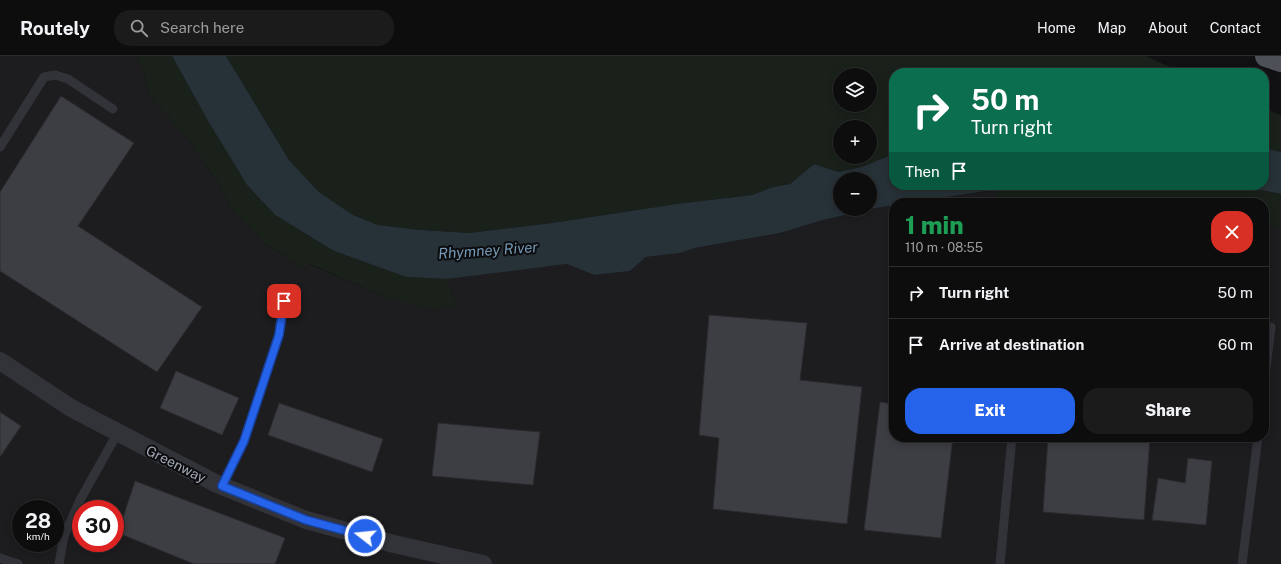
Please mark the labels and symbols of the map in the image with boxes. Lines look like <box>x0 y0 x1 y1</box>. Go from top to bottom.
water label: Rhymney River <box>438 238 539 262</box>
pin <box>267 284 301 318</box>
street label: Greenway <box>143 442 209 486</box>
speed limit sign: 30 <box>72 500 124 552</box>
position arrow <box>344 515 386 557</box>

